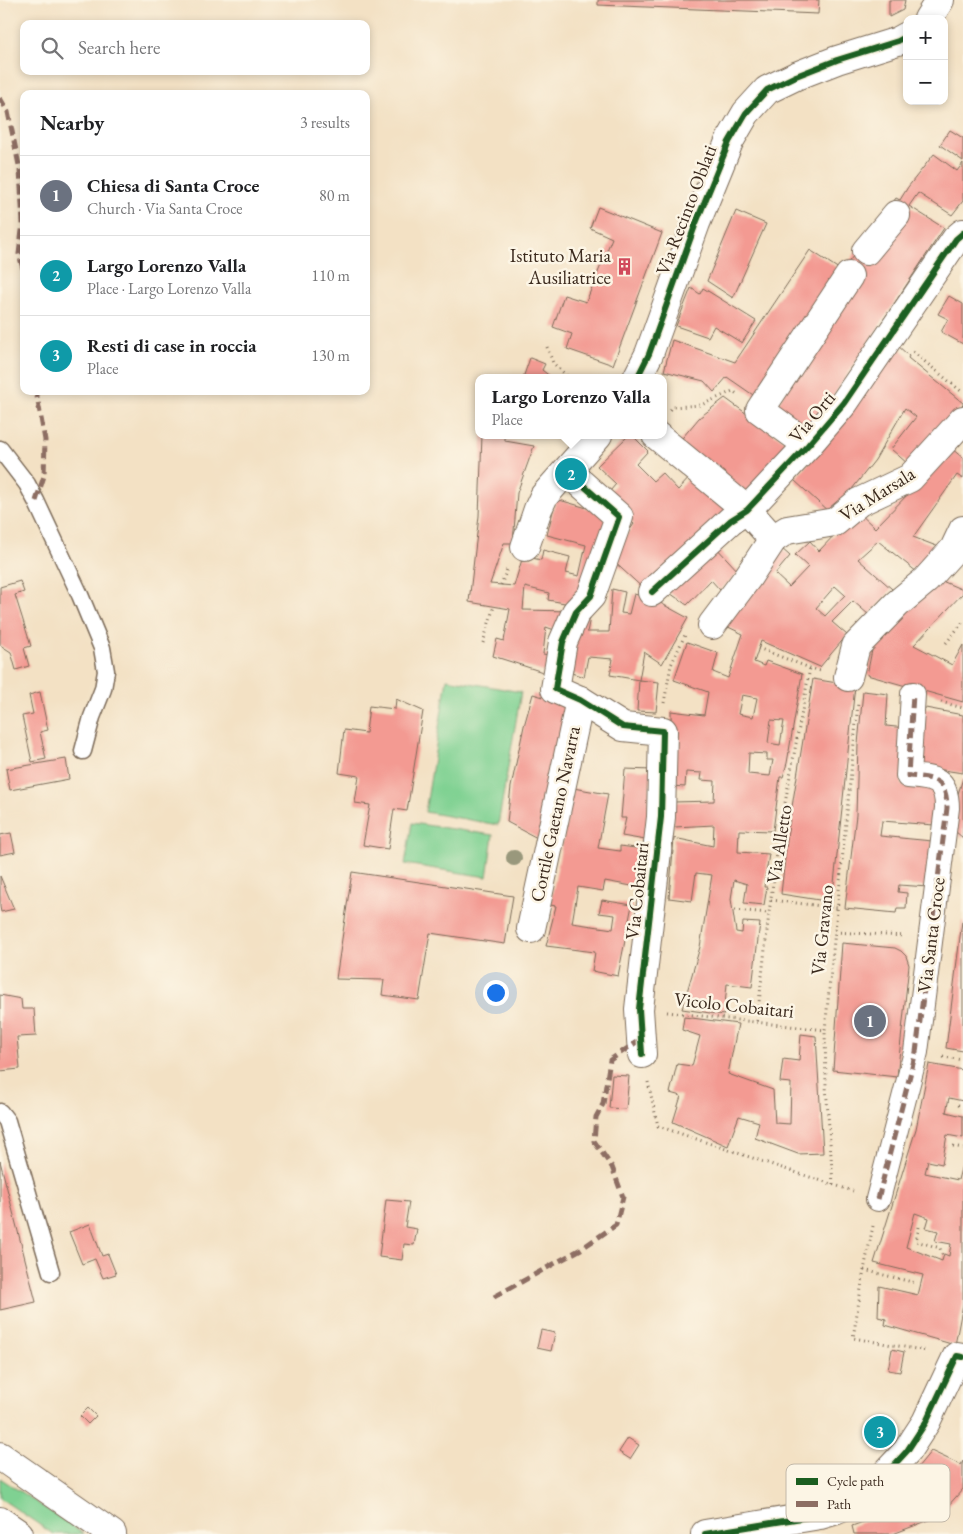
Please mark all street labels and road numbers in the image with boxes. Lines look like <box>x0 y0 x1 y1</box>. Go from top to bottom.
street label: Via Recinto Oblati <box>650 141 722 279</box>
street label: Via Orti <box>783 386 841 448</box>
street label: Via Marsala <box>834 461 920 527</box>
street label: Cortile Gaetano Navarra <box>524 723 586 904</box>
street label: Via Alletto <box>760 803 798 885</box>
street label: Via Cobaitari <box>619 841 655 941</box>
street label: Via Santa Croce <box>912 876 950 994</box>
street label: Via Gravano <box>805 883 839 977</box>
street label: Vicolo Cobaitari <box>673 986 795 1024</box>

